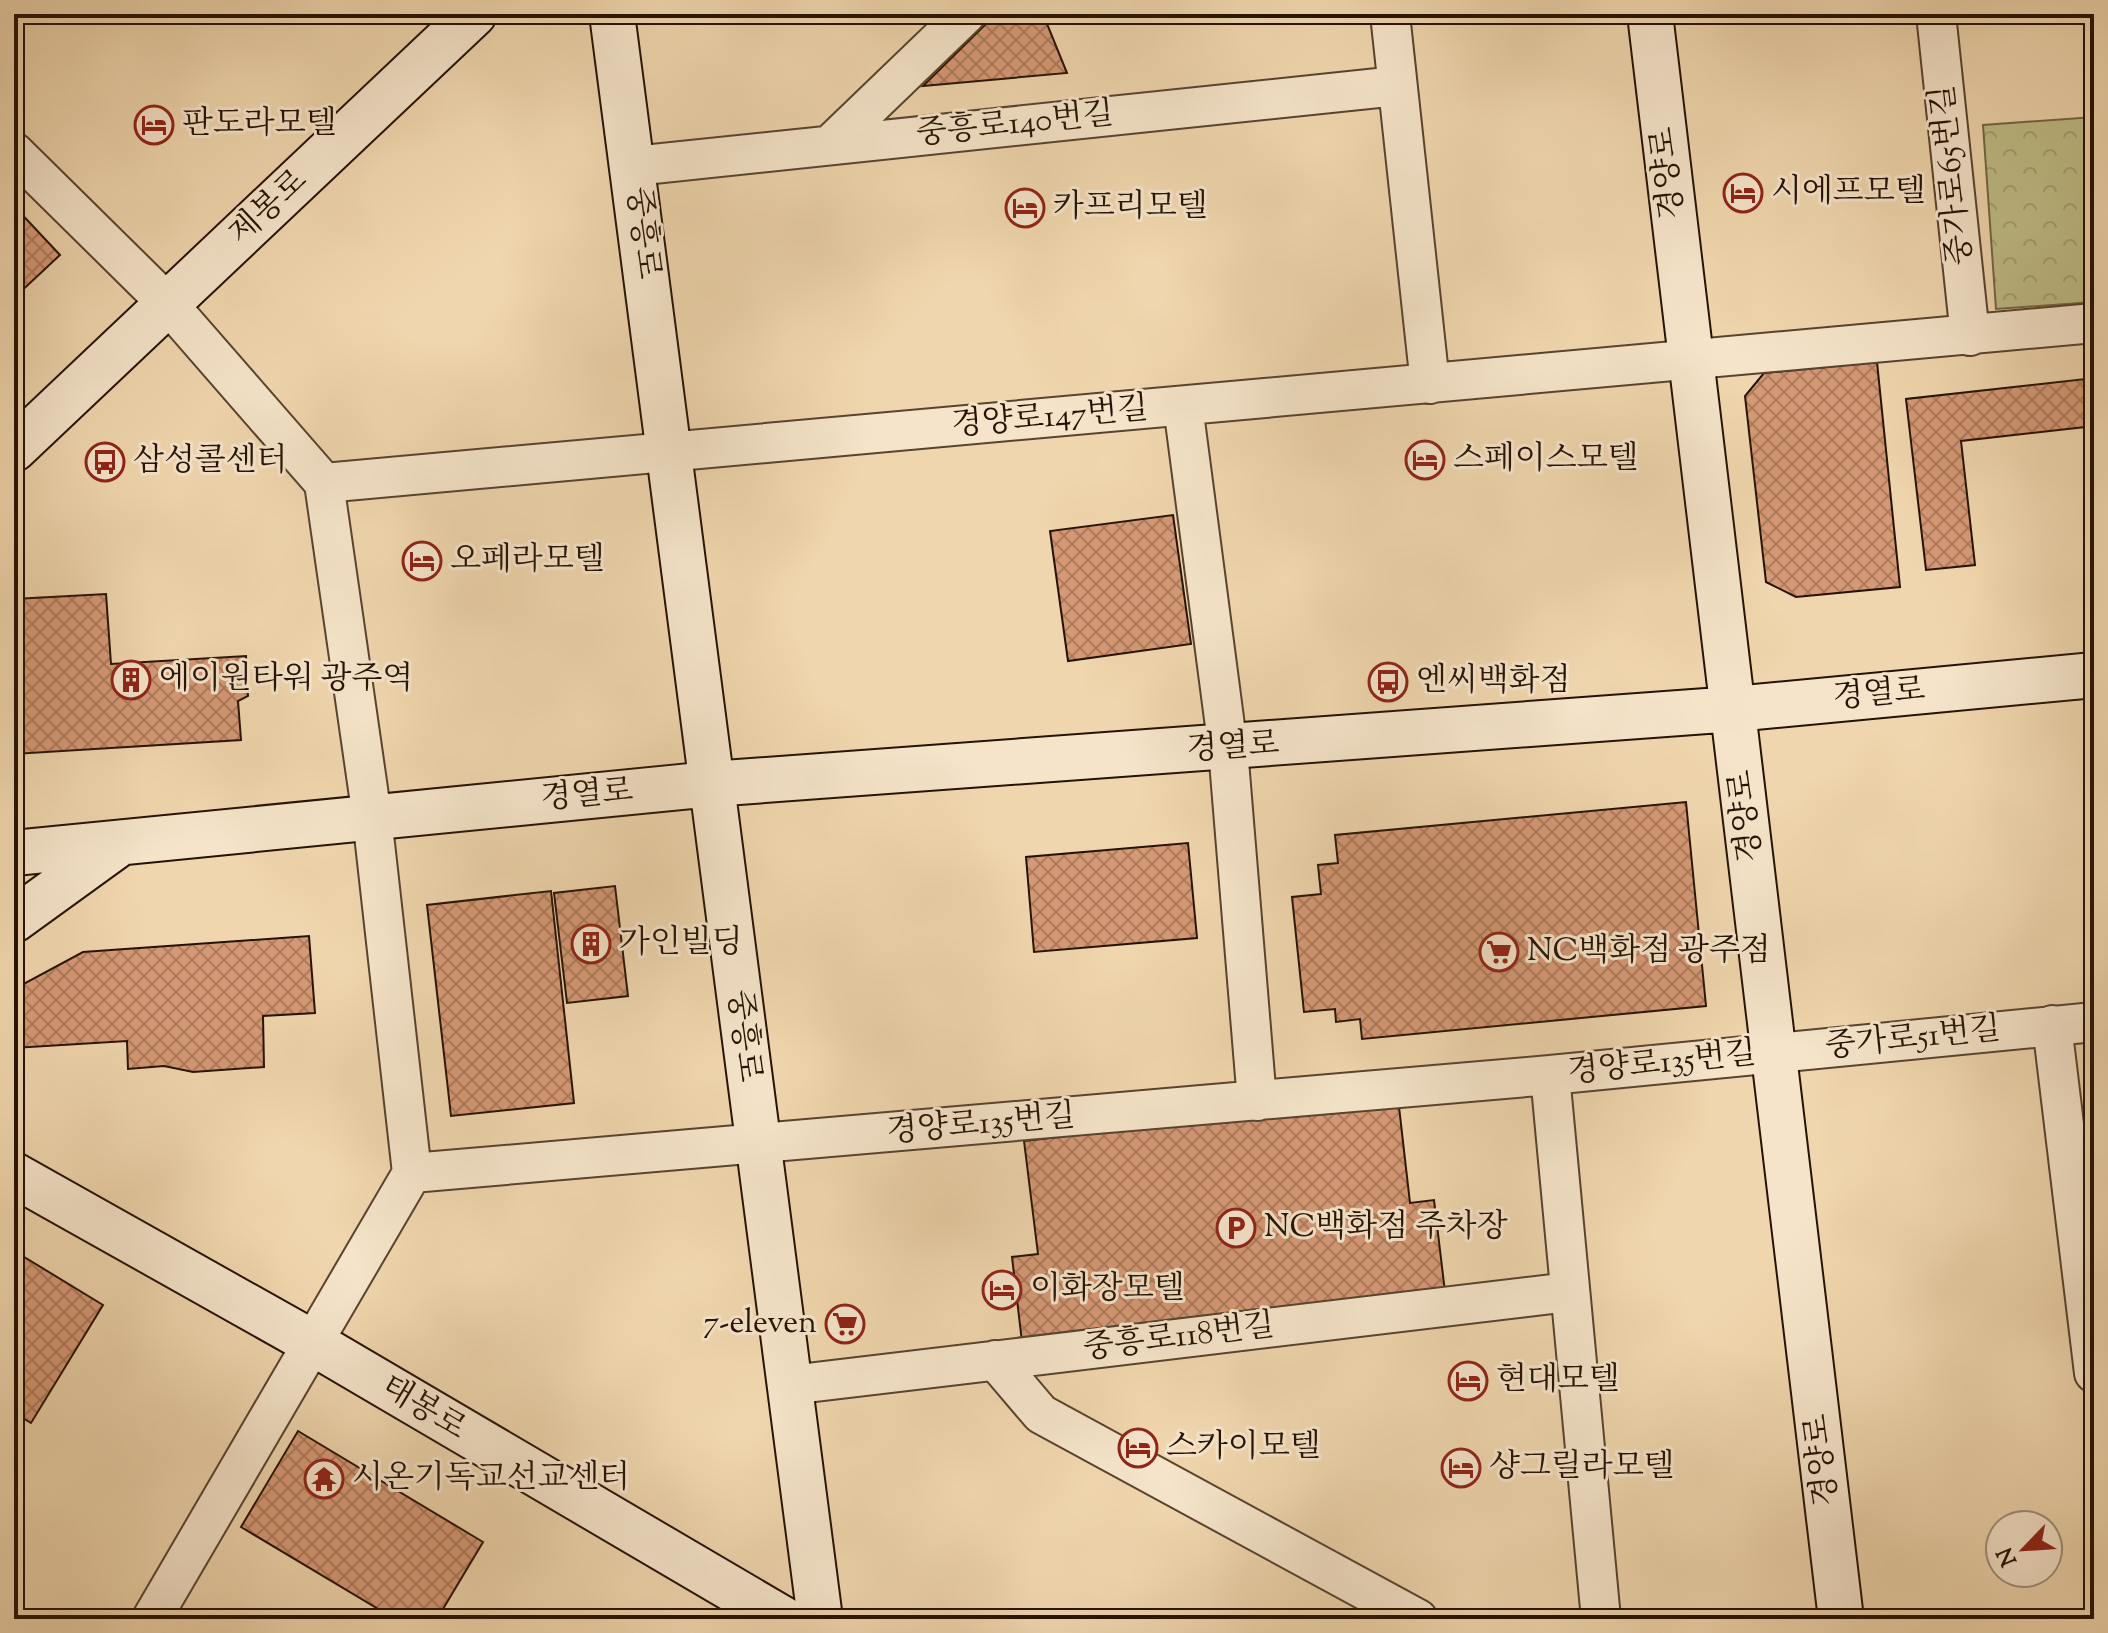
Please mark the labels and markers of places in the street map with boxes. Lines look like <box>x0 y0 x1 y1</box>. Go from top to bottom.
place label: 판도라모텔 <box>182 102 337 148</box>
hotel icon: 판도라모텔 <box>133 104 175 146</box>
place label: 시에프모텔 <box>1771 170 1926 216</box>
hotel icon: 시에프모텔 <box>1722 172 1764 214</box>
place label: 카프리모텔 <box>1053 185 1208 231</box>
hotel icon: 카프리모텔 <box>1004 187 1046 229</box>
place label: 스페이스모텔 <box>1453 437 1638 483</box>
place label: 삼성콜센터 <box>133 439 288 485</box>
hotel icon: 스페이스모텔 <box>1404 439 1446 481</box>
bus stop icon: 삼성콜센터 <box>84 441 126 483</box>
place label: 오페라모텔 <box>450 538 605 584</box>
hotel icon: 오페라모텔 <box>401 540 443 582</box>
place label: 에이원타워 광주역 <box>159 657 413 703</box>
building icon: 에이원타워 광주역 <box>110 659 152 701</box>
place label: 엔씨백화점 <box>1416 659 1571 705</box>
bus stop icon: 엔씨백화점 <box>1367 661 1409 703</box>
place label: 가인빌딩 <box>619 921 743 967</box>
building icon: 가인빌딩 <box>570 923 612 965</box>
place label: NC백화점 광주점 <box>1527 929 1771 975</box>
supermarket icon: NC백화점 광주점 <box>1478 931 1520 973</box>
place label: NC백화점 주차장 <box>1264 1205 1508 1251</box>
parking icon: NC백화점 주차장 <box>1215 1207 1257 1249</box>
place label: 이화장모텔 <box>1030 1267 1185 1313</box>
hotel icon: 이화장모텔 <box>981 1269 1023 1311</box>
place label: 7-eleven <box>703 1301 817 1347</box>
supermarket icon: 7-eleven <box>824 1303 866 1345</box>
place label: 현대모텔 <box>1496 1358 1620 1404</box>
hotel icon: 현대모텔 <box>1447 1360 1489 1402</box>
place label: 스카이모텔 <box>1166 1425 1321 1471</box>
hotel icon: 스카이모텔 <box>1117 1427 1159 1469</box>
place label: 샹그릴라모텔 <box>1489 1445 1674 1491</box>
hotel icon: 샹그릴라모텔 <box>1440 1447 1482 1489</box>
place label: 시온기독교선교센터 <box>352 1456 630 1502</box>
temple icon: 시온기독교선교센터 <box>303 1458 345 1500</box>

